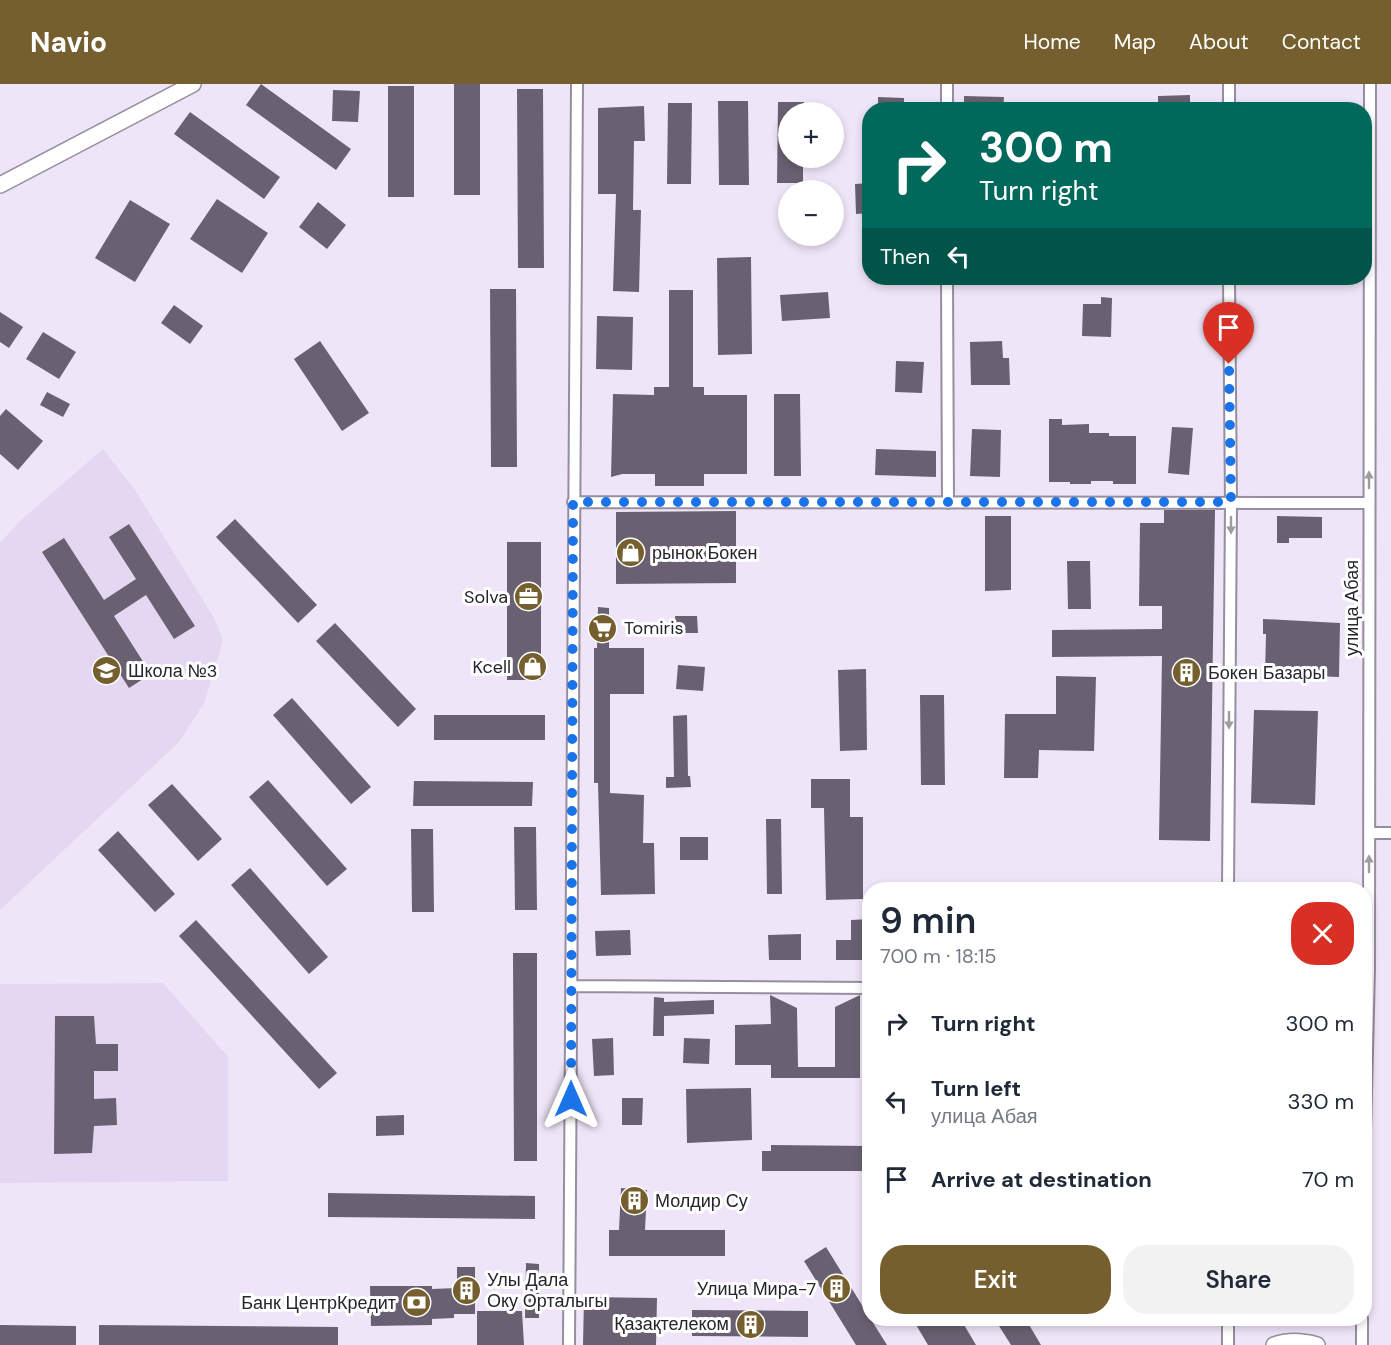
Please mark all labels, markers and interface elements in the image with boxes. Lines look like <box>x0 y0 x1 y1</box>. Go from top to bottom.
text: Navio <box>30 24 107 61</box>
text: Home <box>1023 28 1081 56</box>
text: Map <box>1114 28 1156 56</box>
text: About <box>1189 28 1249 56</box>
text: Contact <box>1282 28 1361 56</box>
map controls <box>778 102 844 246</box>
button: + <box>778 102 844 168</box>
text: 300 m <box>979 120 1113 175</box>
icon: right <box>880 126 958 204</box>
text: Turn right <box>979 173 1099 208</box>
button: − <box>778 180 844 246</box>
icon: left <box>942 240 975 273</box>
text: Then <box>880 242 930 271</box>
pin <box>1203 302 1254 364</box>
icon: arrive <box>1212 311 1245 344</box>
one-way arrow <box>1364 471 1374 490</box>
one-way arrow <box>1226 515 1235 534</box>
shop icon: рынок Бокен <box>615 537 647 569</box>
place label: рынок Бокен <box>652 541 757 565</box>
street label: улица Абая <box>1340 560 1364 656</box>
office icon: Solva <box>513 581 545 613</box>
place label: Solva <box>464 585 508 609</box>
supermarket icon: Tomiris <box>587 612 619 644</box>
place label: Tomiris <box>624 616 684 640</box>
shop icon: Kcell <box>516 651 548 683</box>
school or university icon: Школа №3 <box>91 655 123 687</box>
place label: Kcell <box>473 655 511 679</box>
building icon: Бокен Базары <box>1171 657 1203 689</box>
place label: Школа №3 <box>128 659 217 683</box>
place label: Бокен Базары <box>1208 661 1325 685</box>
one-way arrow <box>1224 710 1234 729</box>
one-way arrow <box>1364 855 1374 874</box>
text: 9 min <box>880 897 976 944</box>
button: close <box>1291 902 1354 965</box>
text: 700 m · 18:15 <box>880 943 996 969</box>
icon: right <box>880 1007 913 1040</box>
text: Turn right <box>931 1009 1036 1038</box>
text: 300 m <box>1285 1009 1354 1038</box>
position arrow <box>539 1067 603 1131</box>
text: Turn left <box>931 1074 1021 1103</box>
icon: left <box>880 1085 913 1118</box>
text: 330 m <box>1287 1087 1354 1116</box>
text: улица Абая <box>931 1103 1038 1129</box>
icon: arrive <box>880 1163 913 1196</box>
text: Arrive at destination <box>931 1165 1152 1194</box>
text: 70 m <box>1302 1165 1354 1194</box>
building icon: Молдир Су <box>618 1185 650 1217</box>
place label: Молдир Су <box>655 1189 748 1213</box>
button: Exit <box>880 1245 1111 1314</box>
button: Share <box>1123 1245 1354 1314</box>
place label: Улы Дала Оку Орталыгы <box>487 1268 607 1313</box>
building icon: Улица Мира-7 <box>821 1273 853 1305</box>
building icon: Улы Дала Оку Орталыгы <box>450 1274 482 1306</box>
place label: Улица Мира-7 <box>697 1277 816 1301</box>
bank icon: Банк ЦентрКредит <box>401 1287 433 1319</box>
place label: Банк ЦентрКредит <box>241 1291 396 1315</box>
building icon: Қазақтелеком <box>734 1308 766 1340</box>
place label: Қазақтелеком <box>614 1312 729 1336</box>

